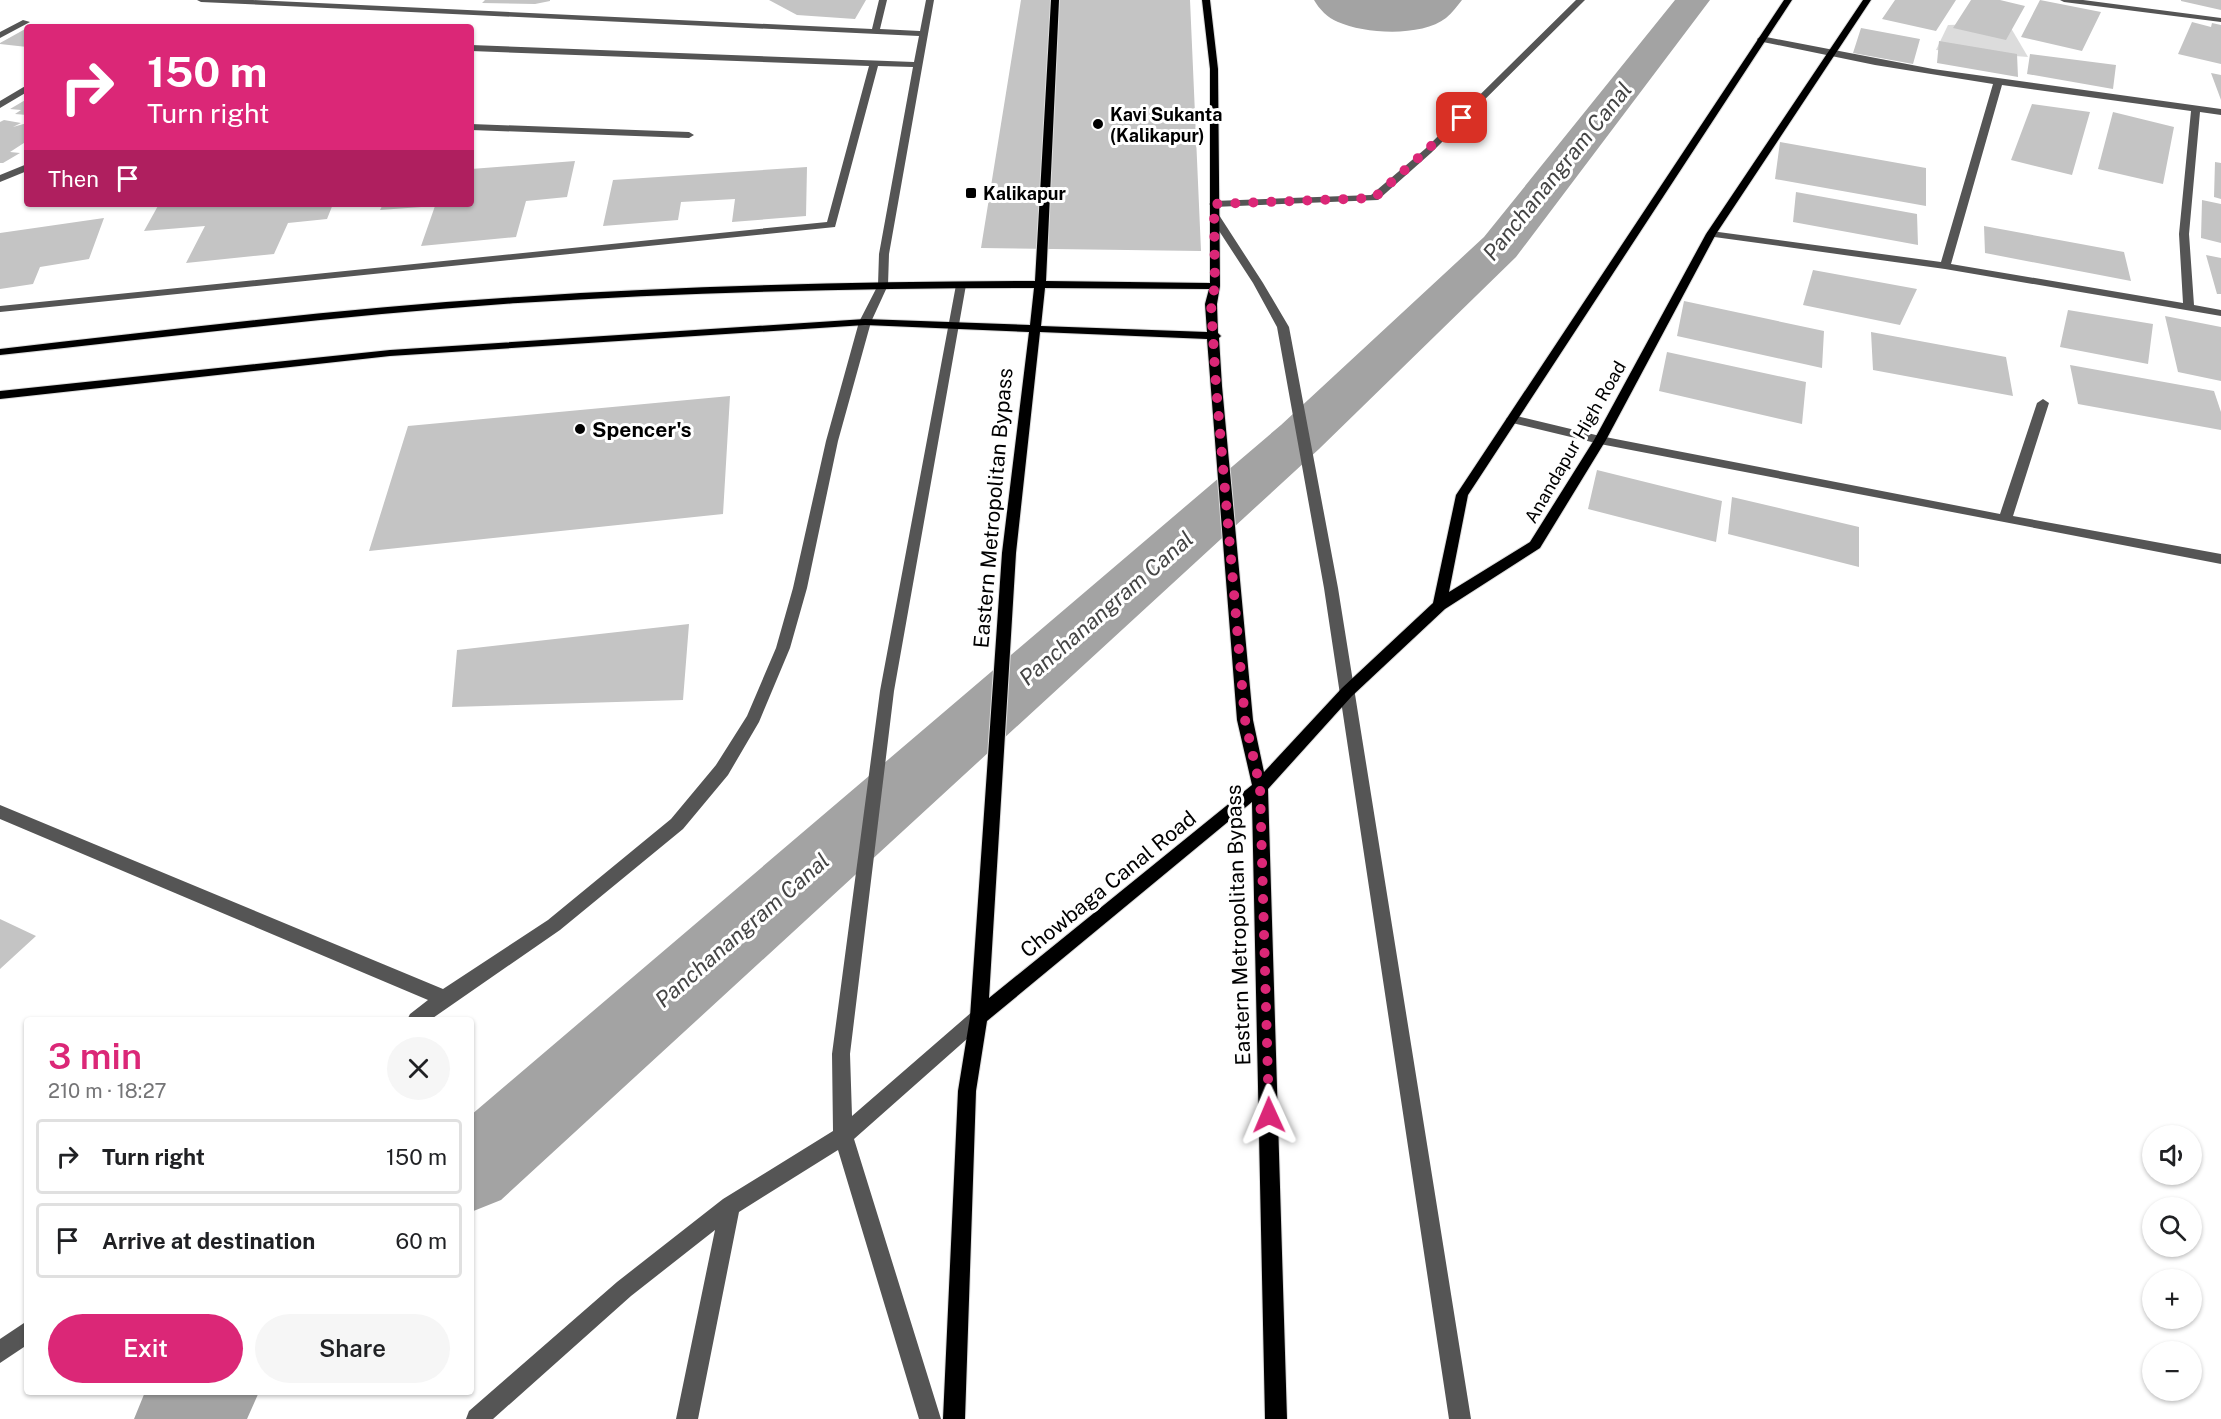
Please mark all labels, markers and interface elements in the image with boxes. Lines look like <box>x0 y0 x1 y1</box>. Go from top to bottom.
text: 150 m <box>147 47 267 96</box>
icon: right <box>48 48 126 126</box>
water label: Panchanangram Canal <box>1477 77 1637 265</box>
pin <box>1436 92 1487 143</box>
text: Turn right <box>147 97 270 129</box>
icon: arrive <box>1445 101 1478 134</box>
place label: Kavi Sukanta (Kalikapur) <box>1110 104 1222 146</box>
marker: Kavi Sukanta (Kalikapur) <box>1091 117 1105 131</box>
icon: arrive <box>111 162 144 195</box>
text: Then <box>48 166 99 192</box>
place label: Kalikapur <box>983 183 1067 204</box>
marker: Kalikapur <box>964 186 978 200</box>
street label: Anandapur High Road <box>1520 357 1630 527</box>
street label: Eastern Metropolitan Bypass <box>968 367 1018 649</box>
place label: Spencer's <box>592 417 691 442</box>
marker: Spencer's <box>573 422 587 436</box>
water label: Panchanangram Canal <box>1014 525 1198 691</box>
street label: Eastern Metropolitan Bypass <box>1221 784 1255 1066</box>
street label: Chowbaga Canal Road <box>1015 805 1201 963</box>
water label: Panchanangram Canal <box>650 847 834 1013</box>
text: 3 min <box>48 1035 142 1077</box>
button: close <box>387 1037 450 1100</box>
text: 210 m · 18:27 <box>48 1079 167 1103</box>
position arrow <box>1237 1083 1301 1147</box>
map controls <box>2142 1125 2202 1401</box>
button: sound <box>2142 1125 2202 1185</box>
icon: right <box>51 1140 84 1173</box>
text: Turn right <box>102 1144 205 1170</box>
text: 150 m <box>386 1144 447 1170</box>
button: search <box>2142 1197 2202 1257</box>
icon: arrive <box>51 1224 84 1257</box>
text: Arrive at destination <box>102 1228 315 1254</box>
text: 60 m <box>396 1228 447 1254</box>
button: + <box>2142 1269 2202 1329</box>
button: Exit <box>48 1314 243 1383</box>
button: Share <box>255 1314 450 1383</box>
button: − <box>2142 1341 2202 1401</box>

